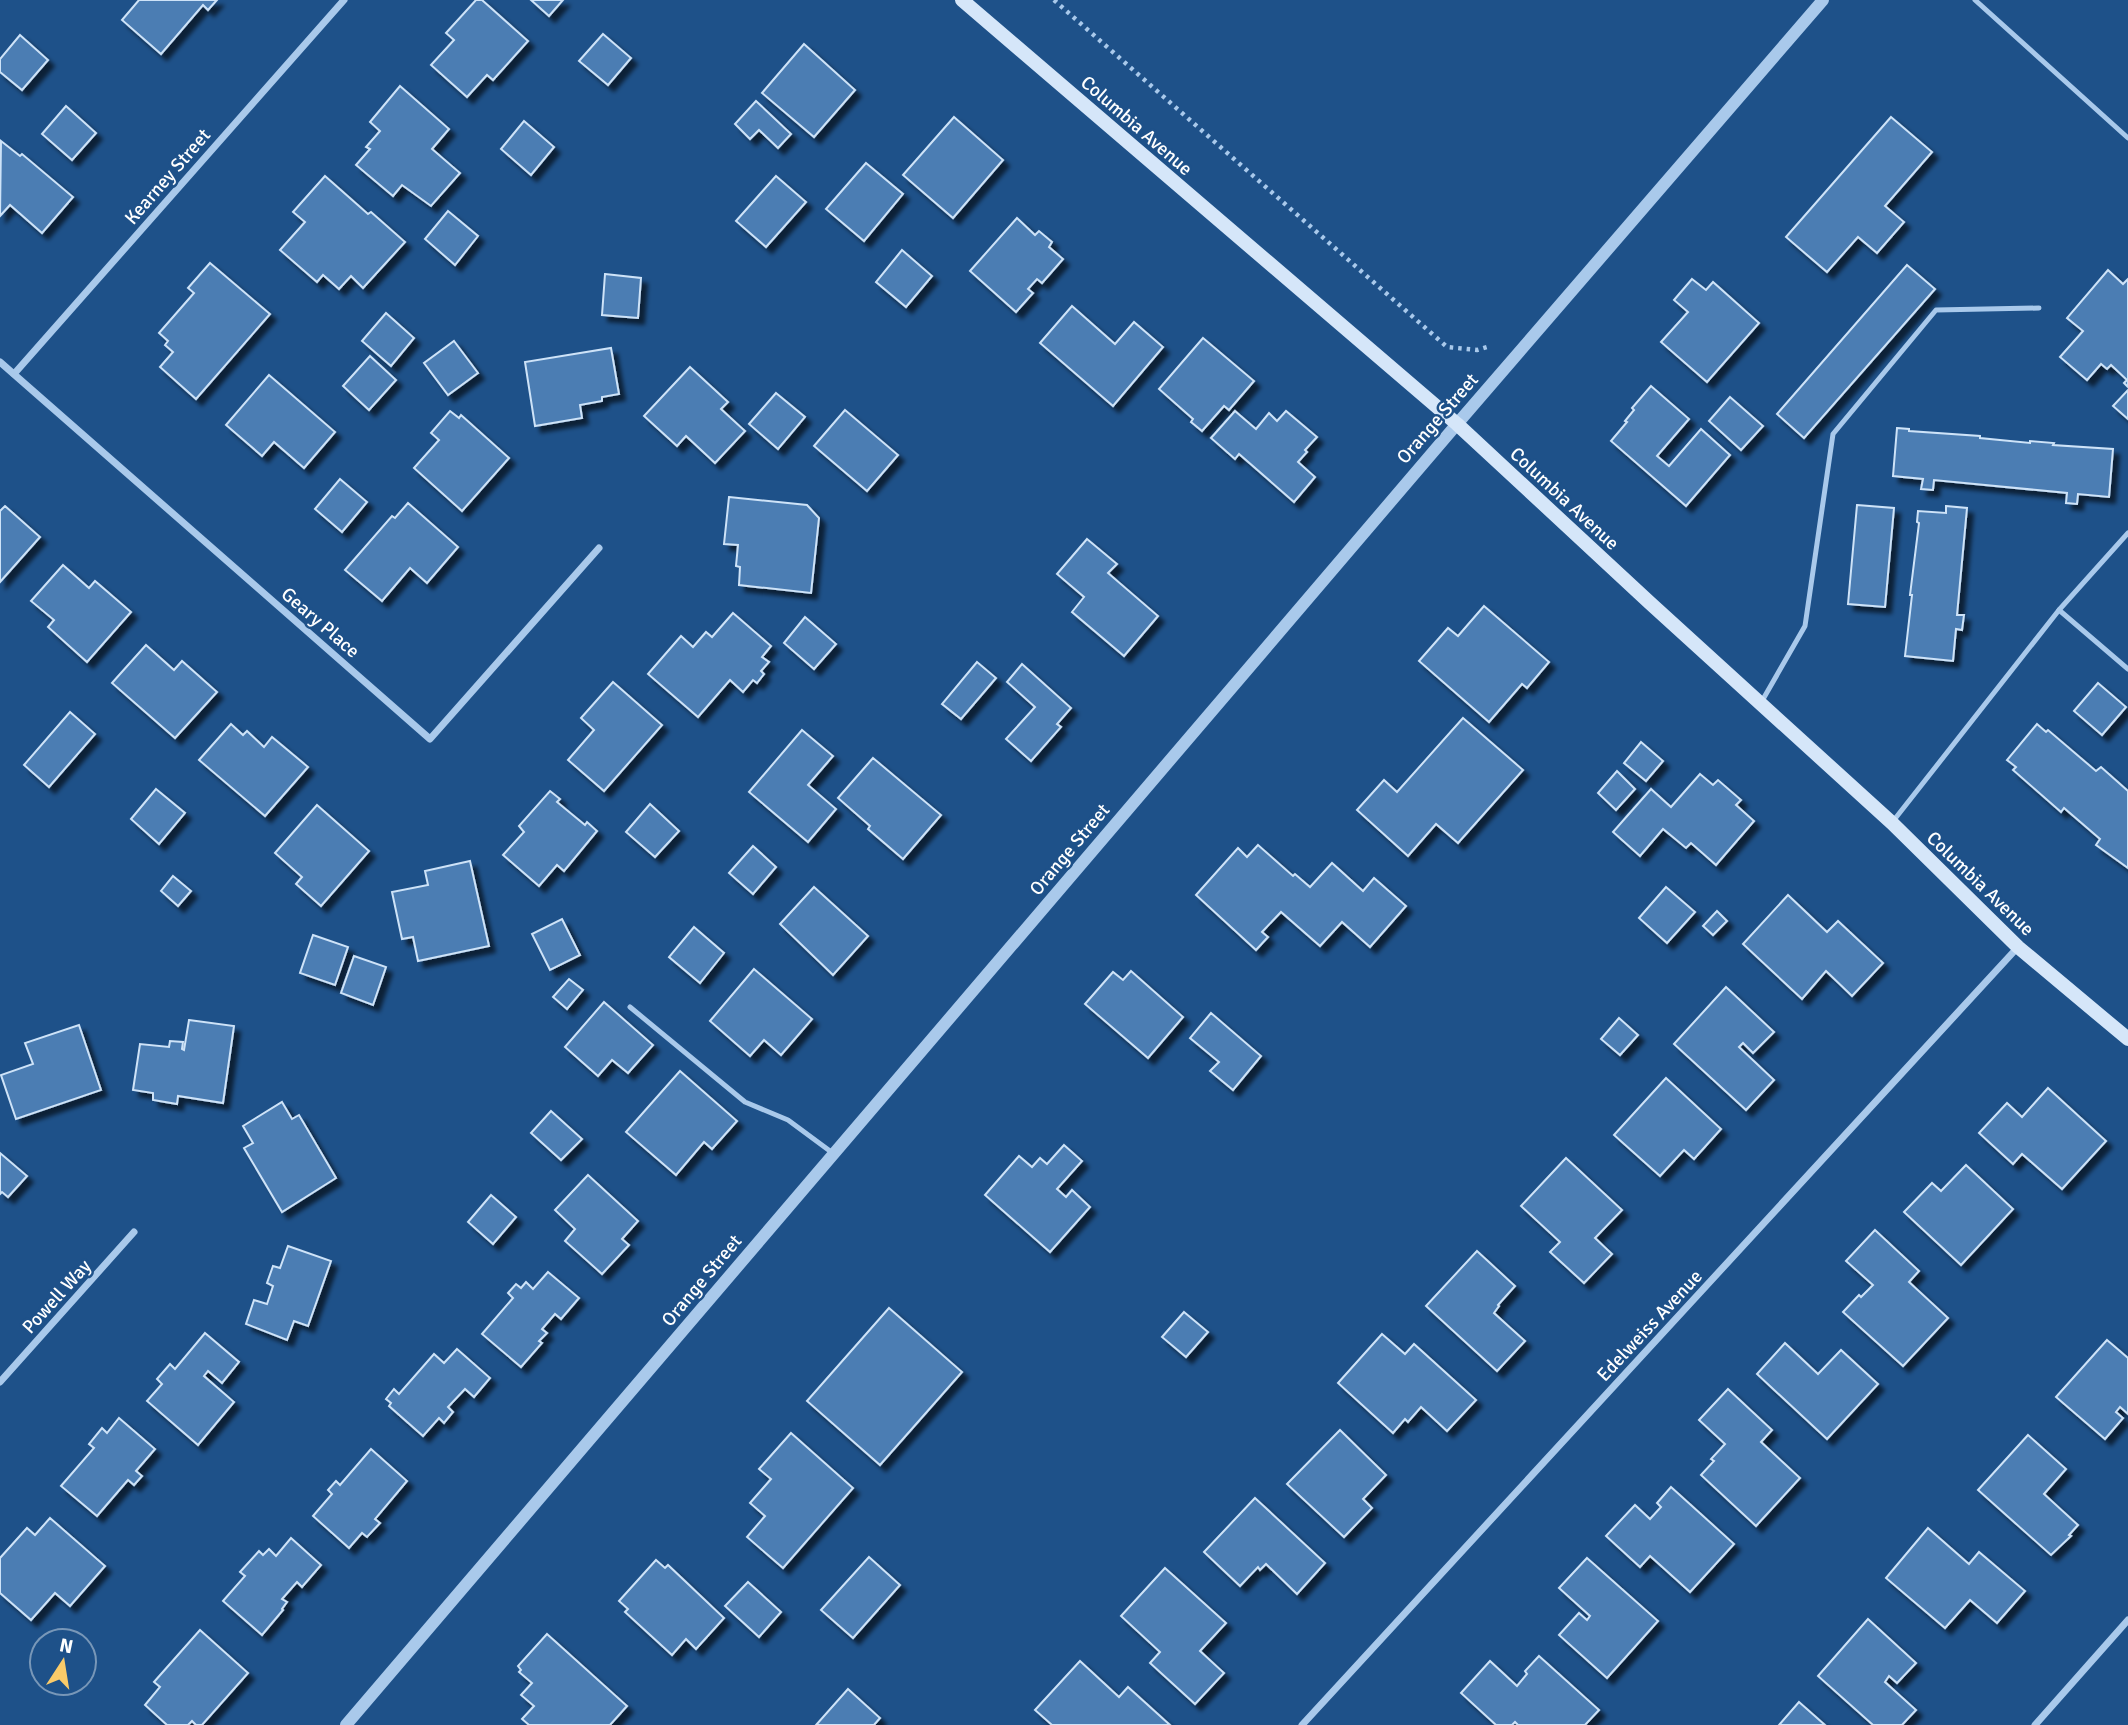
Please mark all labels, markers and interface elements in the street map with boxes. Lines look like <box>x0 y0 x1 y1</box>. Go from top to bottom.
street label: Columbia Avenue <box>1075 71 1197 181</box>
street label: Kearney Street <box>120 123 216 230</box>
street label: Orange Street <box>1392 368 1484 469</box>
street label: Columbia Avenue <box>1505 442 1624 555</box>
street label: Geary Place <box>276 582 365 663</box>
street label: Orange Street <box>1024 799 1115 900</box>
street label: Columbia Avenue <box>1921 826 2039 941</box>
street label: Orange Street <box>656 1230 747 1331</box>
street label: Powell Way <box>17 1254 96 1339</box>
street label: Edelweiss Avenue <box>1592 1265 1708 1387</box>
north arrow <box>28 1627 98 1697</box>
text: N <box>57 1633 75 1659</box>

